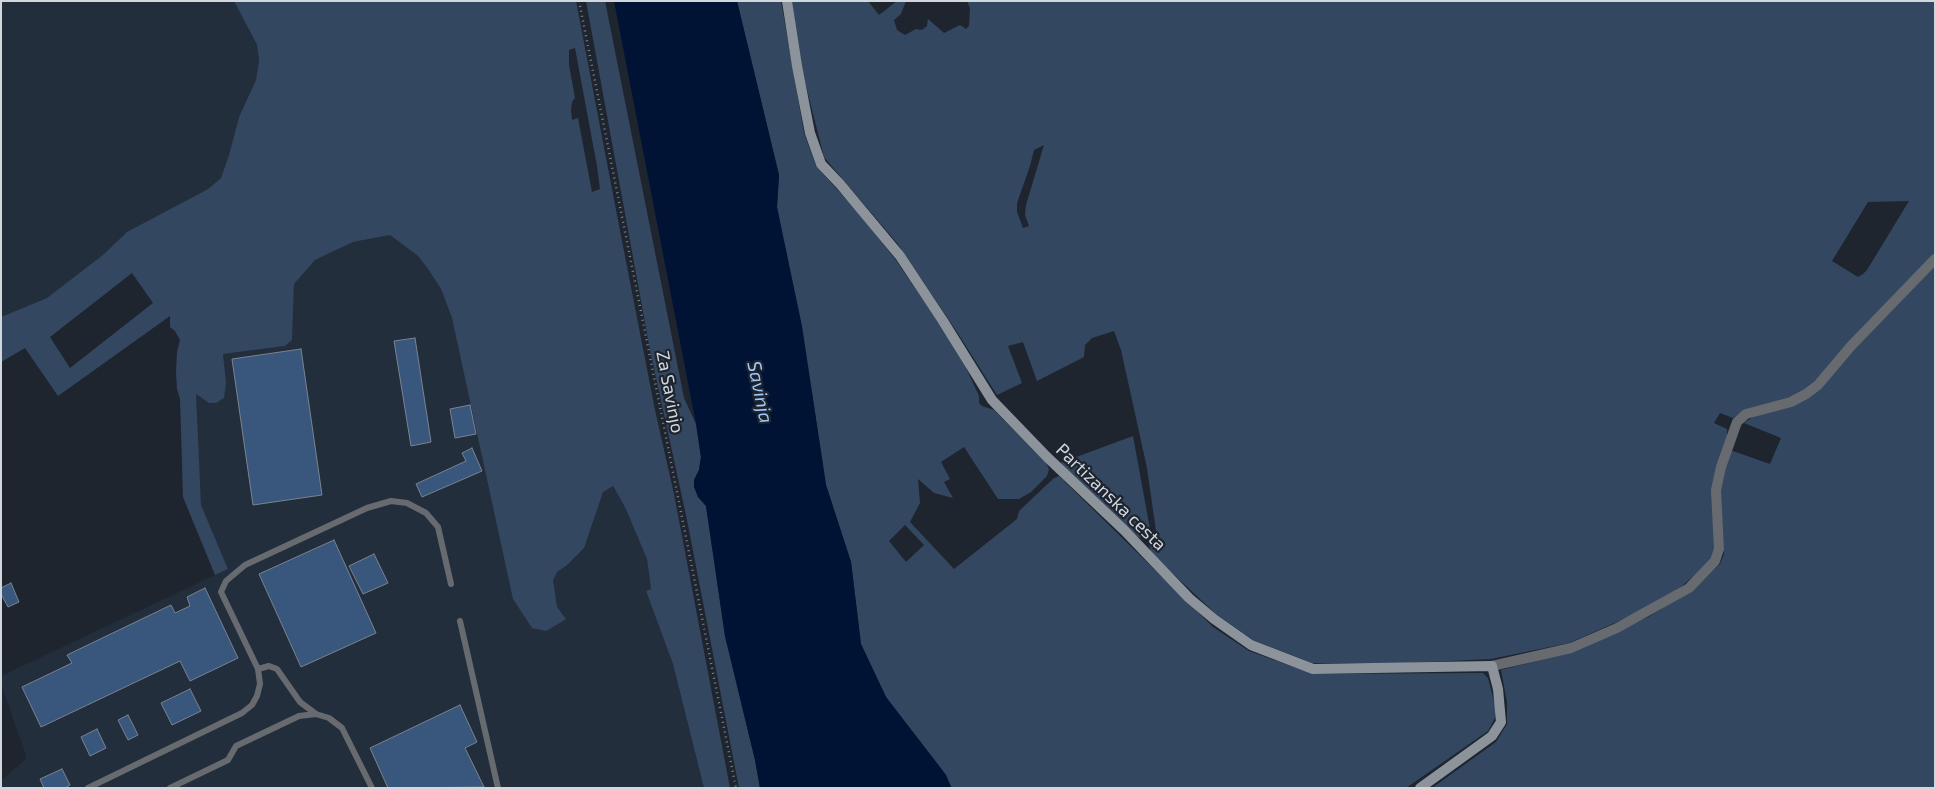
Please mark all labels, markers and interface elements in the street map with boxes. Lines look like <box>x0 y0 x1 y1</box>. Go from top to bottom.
street label: Za Savinjo <box>651 349 689 435</box>
water label: Savinja <box>742 359 778 425</box>
street label: Partizanska cesta <box>1051 439 1171 555</box>

